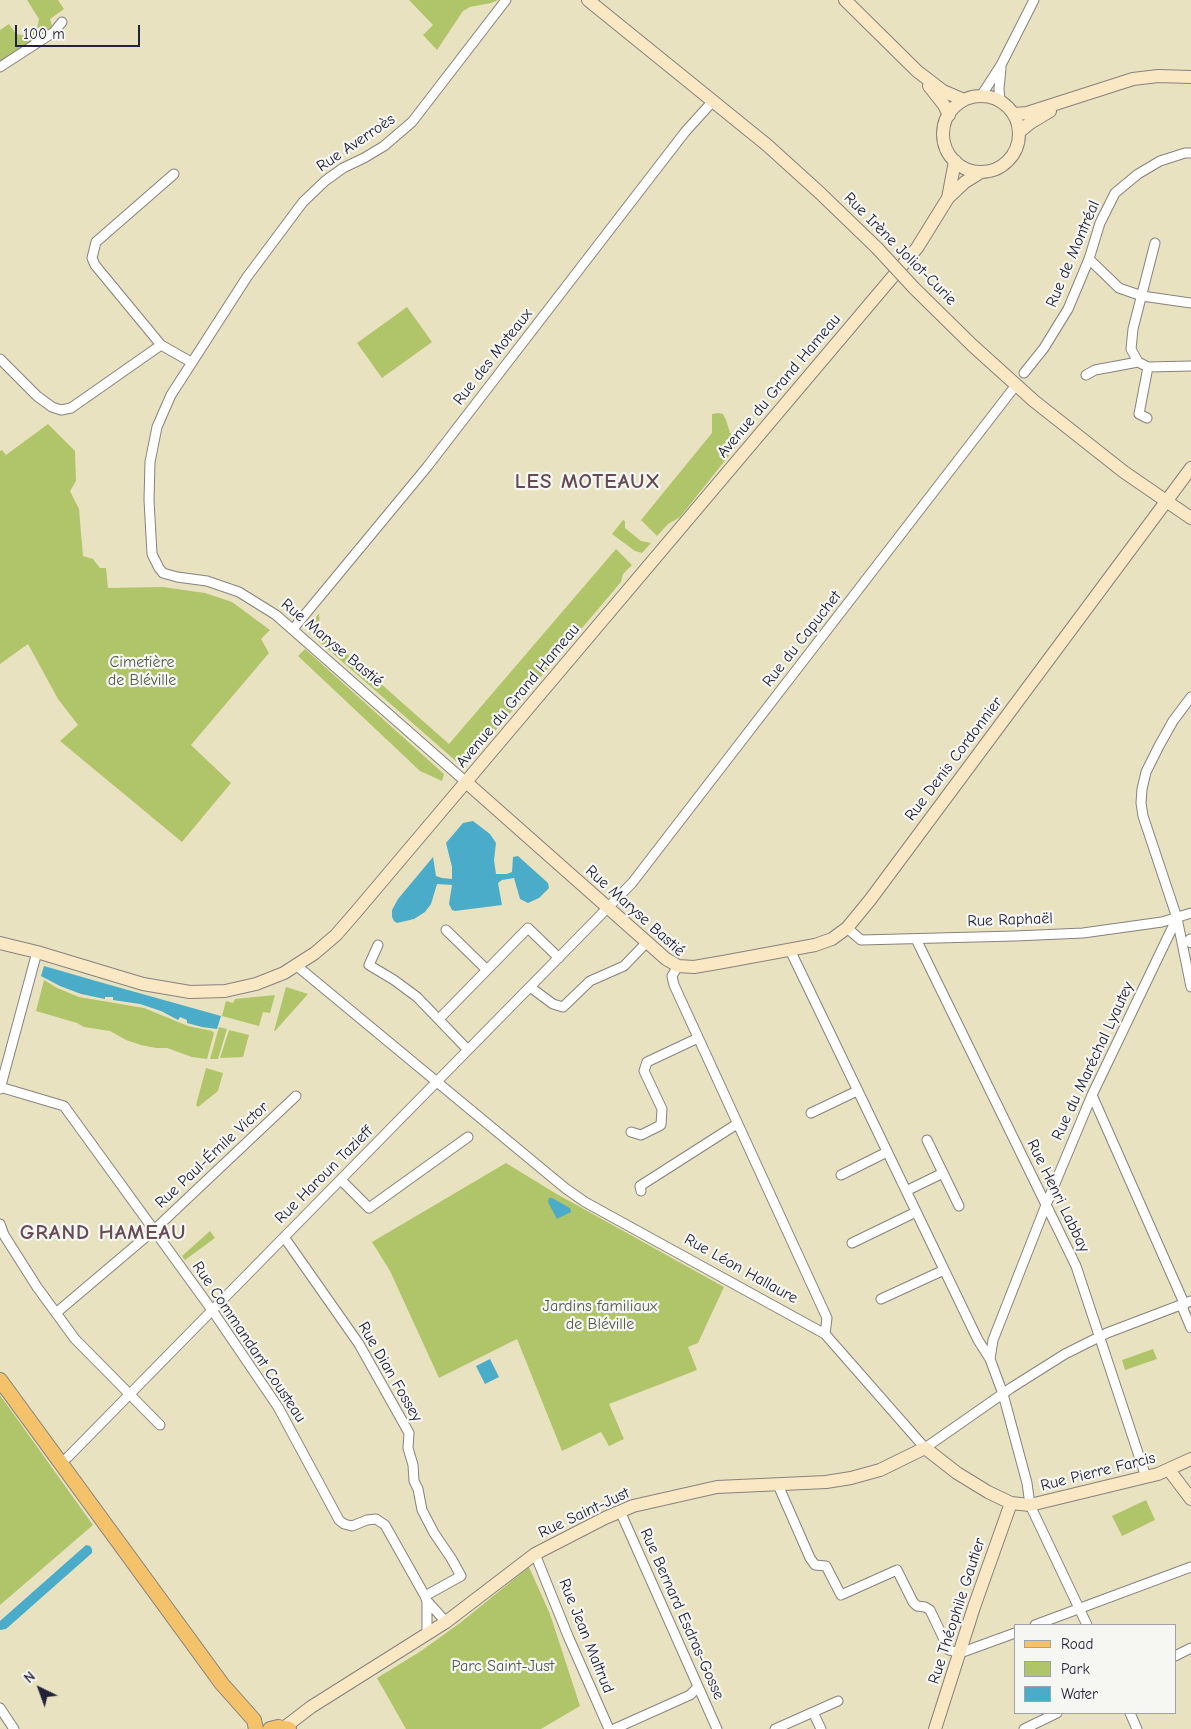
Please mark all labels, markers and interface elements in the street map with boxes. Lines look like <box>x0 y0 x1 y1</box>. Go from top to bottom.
scale bar <box>18 15 142 47</box>
text: 100 m <box>23 25 65 43</box>
street label: Rue Averroès <box>313 110 399 176</box>
street label: Rue Irène Joliot-Curie <box>840 189 960 309</box>
street label: Rue de Montréal <box>1042 198 1104 310</box>
street label: Rue des Moteaux <box>449 305 537 409</box>
street label: Avenue du Grand Hameau <box>713 310 845 462</box>
district label: LES MOTEAUX <box>513 469 663 495</box>
street label: Rue du Capuchet <box>759 587 845 691</box>
street label: Rue Maryse Bastié <box>277 595 387 691</box>
street label: Avenue du Grand Hameau <box>452 620 584 772</box>
park label: Cimetière de Bléville <box>108 652 176 690</box>
street label: Rue Denis Cordonnier <box>901 693 1007 825</box>
street label: Rue Maryse Bastié <box>581 861 689 961</box>
street label: Rue Raphaël <box>967 909 1053 931</box>
street label: Rue du Maréchal Lyautey <box>1048 979 1138 1143</box>
street label: Rue Paul-Émile Victor <box>151 1098 273 1212</box>
street label: Rue Haroun Tazieff <box>271 1122 377 1228</box>
street label: Rue Henri Labbay <box>1022 1136 1094 1256</box>
district label: GRAND HAMEAU <box>18 1220 188 1246</box>
street label: Rue Léon Hallaure <box>681 1230 801 1308</box>
street label: Rue Commandant Cousteau <box>188 1258 310 1426</box>
park label: Jardins familiaux de Bléville <box>543 1296 657 1334</box>
street label: Rue Dian Fossey <box>354 1319 426 1425</box>
street label: Rue Pierre Farcis <box>1038 1448 1158 1496</box>
street label: Rue Saint-Just <box>535 1484 633 1542</box>
street label: Rue Bernard Esdras-Gosse <box>636 1525 728 1703</box>
street label: Rue Théophile Gautier <box>924 1536 990 1686</box>
street label: Rue Jean Maltrud <box>554 1576 618 1696</box>
legend <box>1014 1624 1176 1714</box>
text: Road <box>1061 1635 1093 1653</box>
park label: Parc Saint-Just <box>452 1656 554 1676</box>
text: Park <box>1061 1660 1090 1678</box>
north arrow <box>15 1664 65 1714</box>
text: N <box>21 1668 39 1687</box>
text: Water <box>1061 1685 1098 1703</box>

